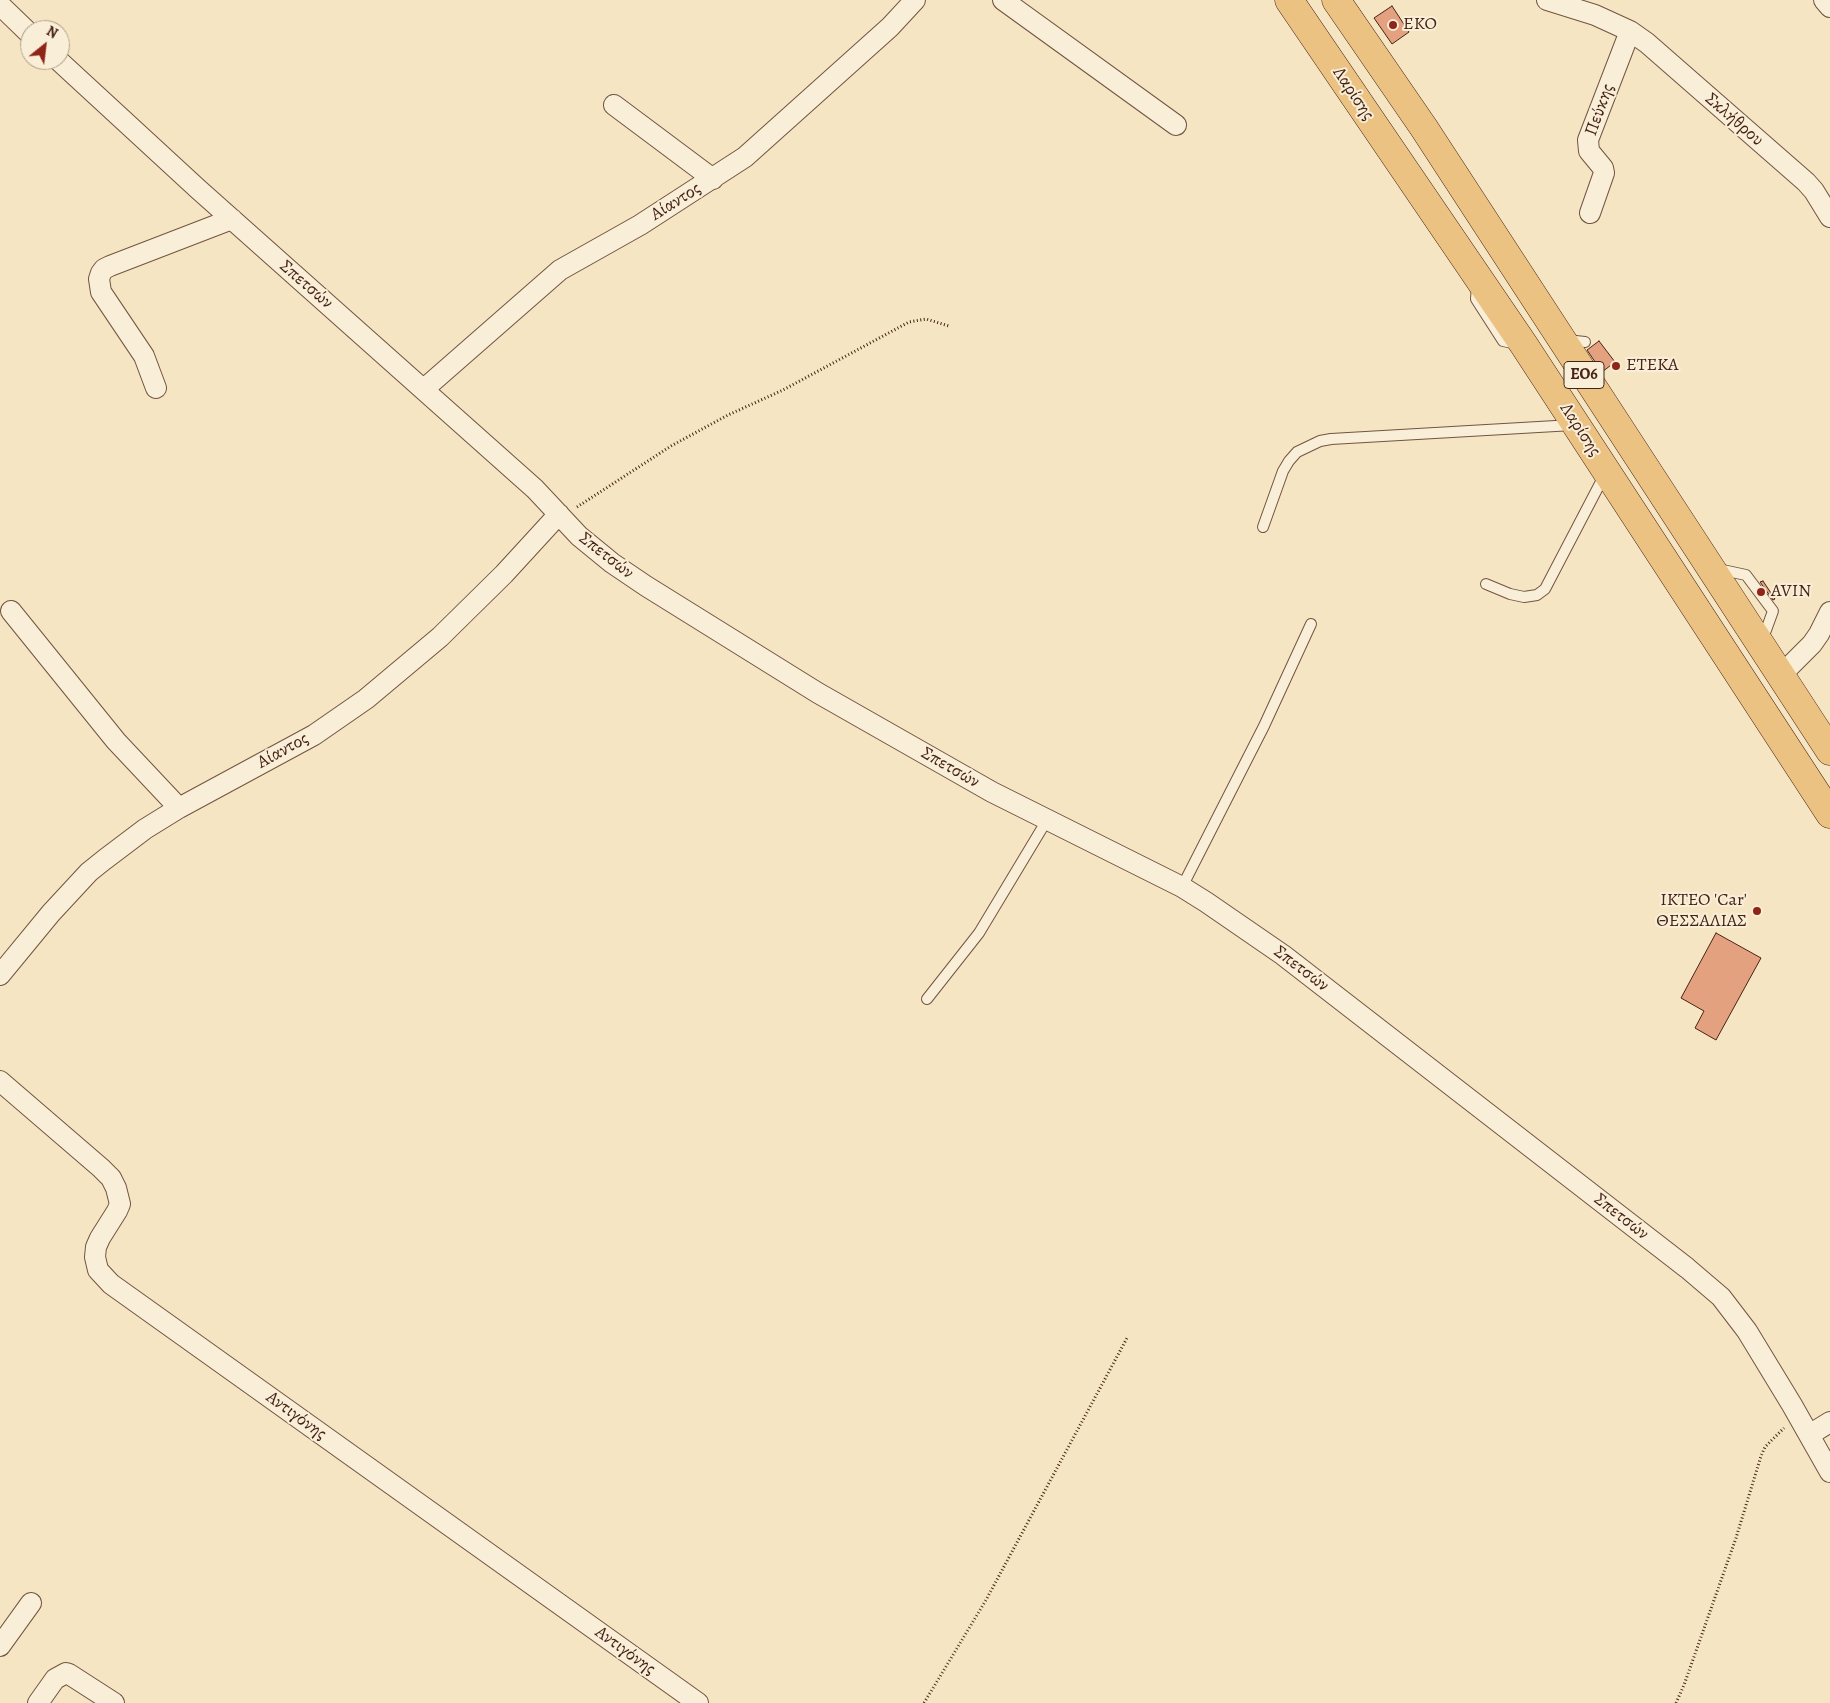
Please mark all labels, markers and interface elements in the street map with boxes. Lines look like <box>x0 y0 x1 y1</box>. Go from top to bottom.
place label: EKO <box>1403 14 1437 36</box>
marker: EKO <box>1387 19 1399 31</box>
north arrow <box>20 20 70 70</box>
text: N <box>43 22 61 43</box>
street label: Λαρίσης <box>1327 63 1379 125</box>
street label: Πεύκης <box>1581 81 1619 139</box>
street label: Σκλήθρου <box>1700 89 1768 151</box>
street label: Αίαντος <box>647 178 705 226</box>
street label: Σπετσών <box>275 256 337 314</box>
place label: ΕΤΕΚΑ <box>1626 355 1679 377</box>
marker: ΕΤΕΚΑ <box>1610 360 1622 372</box>
road number: ΕΟ6 <box>1564 362 1604 388</box>
street label: Λαρίσης <box>1555 399 1605 461</box>
street label: Σπετσών <box>574 528 638 584</box>
place label: AVIN <box>1771 581 1811 603</box>
marker: AVIN <box>1755 586 1767 598</box>
street label: Αίαντος <box>254 728 312 774</box>
street label: Σπετσών <box>917 743 983 793</box>
place label: ΙΚΤΕΟ 'Car' ΘΕΣΣΑΛΙΑΣ <box>1656 890 1747 932</box>
marker: ΙΚΤΕΟ 'Car' ΘΕΣΣΑΛΙΑΣ <box>1751 905 1763 917</box>
street label: Σπετσών <box>1269 941 1333 997</box>
street label: Σπετσών <box>1589 1189 1653 1245</box>
street label: Αντιγόνης <box>262 1387 330 1445</box>
street label: Αντιγόνης <box>591 1622 659 1680</box>

